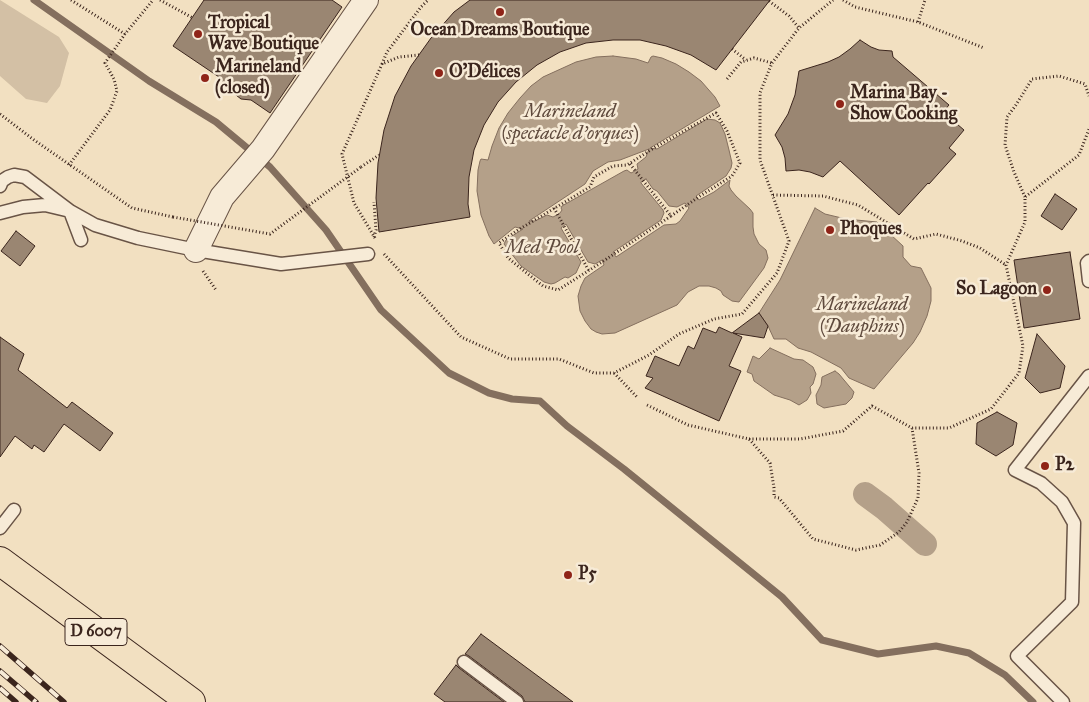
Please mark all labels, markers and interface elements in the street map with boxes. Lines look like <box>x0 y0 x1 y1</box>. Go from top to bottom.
marker: Ocean Dreams Boutique <box>494 6 506 18</box>
place label: Tropical Wave Boutique <box>208 13 319 56</box>
place label: Ocean Dreams Boutique <box>410 20 590 42</box>
marker: Tropical Wave Boutique <box>192 28 204 40</box>
place label: Marineland (closed) <box>215 57 301 100</box>
place label: O'Délices <box>449 62 520 84</box>
marker: O'Délices <box>433 67 445 79</box>
marker: Marineland (closed) <box>199 72 211 84</box>
place label: Marina Bay - Show Cooking <box>850 83 957 126</box>
marker: Marina Bay - Show Cooking <box>834 98 846 110</box>
water label: Marineland (spectacle d'orques) <box>501 101 639 145</box>
place label: Phoques <box>840 219 902 241</box>
marker: Phoques <box>824 224 836 236</box>
water label: Med Pool <box>505 237 579 259</box>
place label: So Lagoon <box>956 279 1037 301</box>
marker: So Lagoon <box>1041 284 1053 296</box>
water label: Marineland (Dauphins) <box>816 294 908 338</box>
place label: P2 <box>1055 455 1074 477</box>
marker: P2 <box>1039 460 1051 472</box>
place label: P5 <box>578 564 597 586</box>
marker: P5 <box>562 569 574 581</box>
road number: D 6007 <box>65 618 127 646</box>

